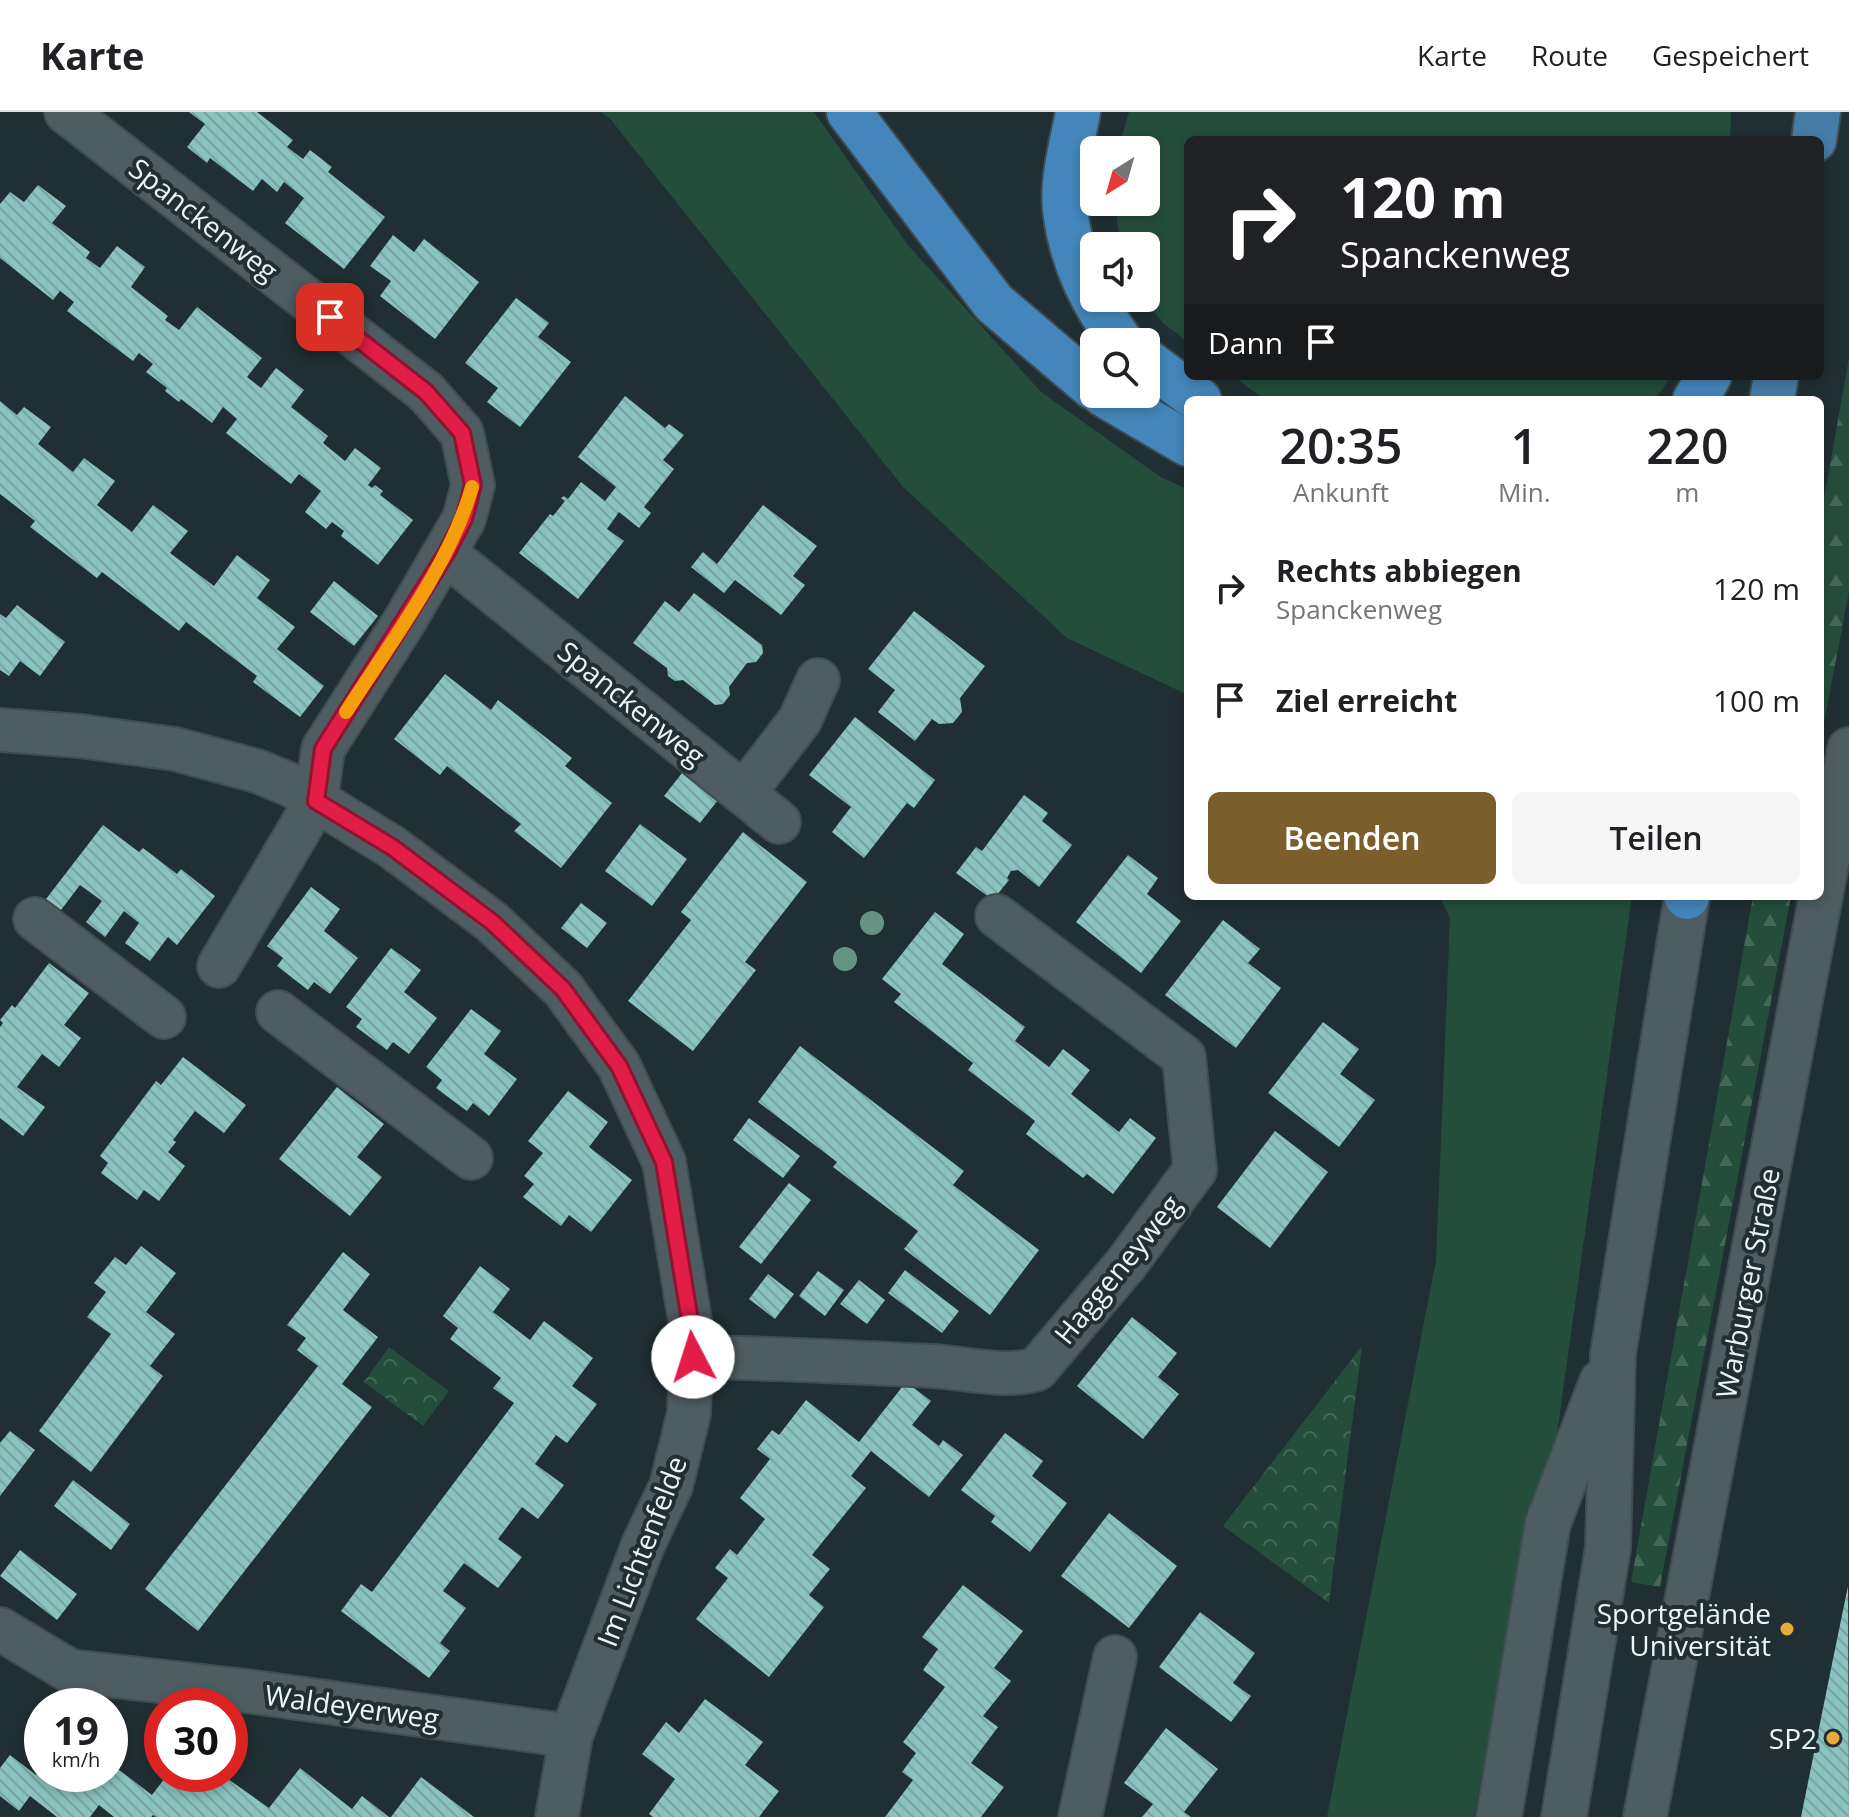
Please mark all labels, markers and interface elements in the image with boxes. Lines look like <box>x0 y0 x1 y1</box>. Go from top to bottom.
text: Karte <box>40 29 144 81</box>
text: Karte <box>1417 36 1487 74</box>
text: Route <box>1531 36 1608 74</box>
text: Gespeichert <box>1652 36 1809 74</box>
north arrow <box>1080 136 1160 216</box>
map controls <box>1080 136 1160 408</box>
street label: Spanckenweg <box>122 149 286 289</box>
text: 120 m <box>1340 158 1506 234</box>
icon: right <box>1208 168 1312 272</box>
text: Spanckenweg <box>1340 230 1570 279</box>
button: sound <box>1080 232 1160 312</box>
pin <box>296 283 364 351</box>
icon: arrive <box>308 295 352 339</box>
icon: arrive <box>1299 320 1343 364</box>
text: Dann <box>1208 322 1283 363</box>
button: search <box>1080 328 1160 408</box>
text: 20:35 <box>1279 413 1402 478</box>
text: 1 <box>1511 413 1538 478</box>
text: 220 <box>1646 413 1728 478</box>
text: Ankunft <box>1293 474 1389 510</box>
text: Min. <box>1498 474 1551 510</box>
text: m <box>1675 474 1699 510</box>
text: Rechts abbiegen <box>1276 550 1522 591</box>
icon: right <box>1208 566 1252 610</box>
text: 120 m <box>1713 568 1800 609</box>
text: Spanckenweg <box>1276 591 1442 627</box>
street label: Spanckenweg <box>551 632 713 774</box>
icon: arrive <box>1208 678 1252 722</box>
text: Ziel erreicht <box>1276 680 1457 721</box>
text: 100 m <box>1713 680 1800 721</box>
button: Beenden <box>1208 792 1496 884</box>
button: Teilen <box>1512 792 1800 884</box>
street label: Warburger Straße <box>1706 1165 1788 1401</box>
street label: Haggeneyweg <box>1045 1186 1189 1352</box>
position arrow <box>651 1315 735 1399</box>
street label: Im Lichtenfelde <box>587 1450 695 1652</box>
place label: Sportgelände Universität <box>1597 1594 1771 1664</box>
marker: Sportgelände Universität <box>1778 1620 1796 1638</box>
street label: Waldeyerweg <box>263 1675 441 1737</box>
speed limit sign: 30 <box>144 1688 248 1792</box>
text: 19 <box>53 1702 99 1757</box>
place label: SP2 <box>1769 1719 1817 1757</box>
marker: SP2 <box>1824 1729 1842 1747</box>
text: km/h <box>52 1746 100 1773</box>

